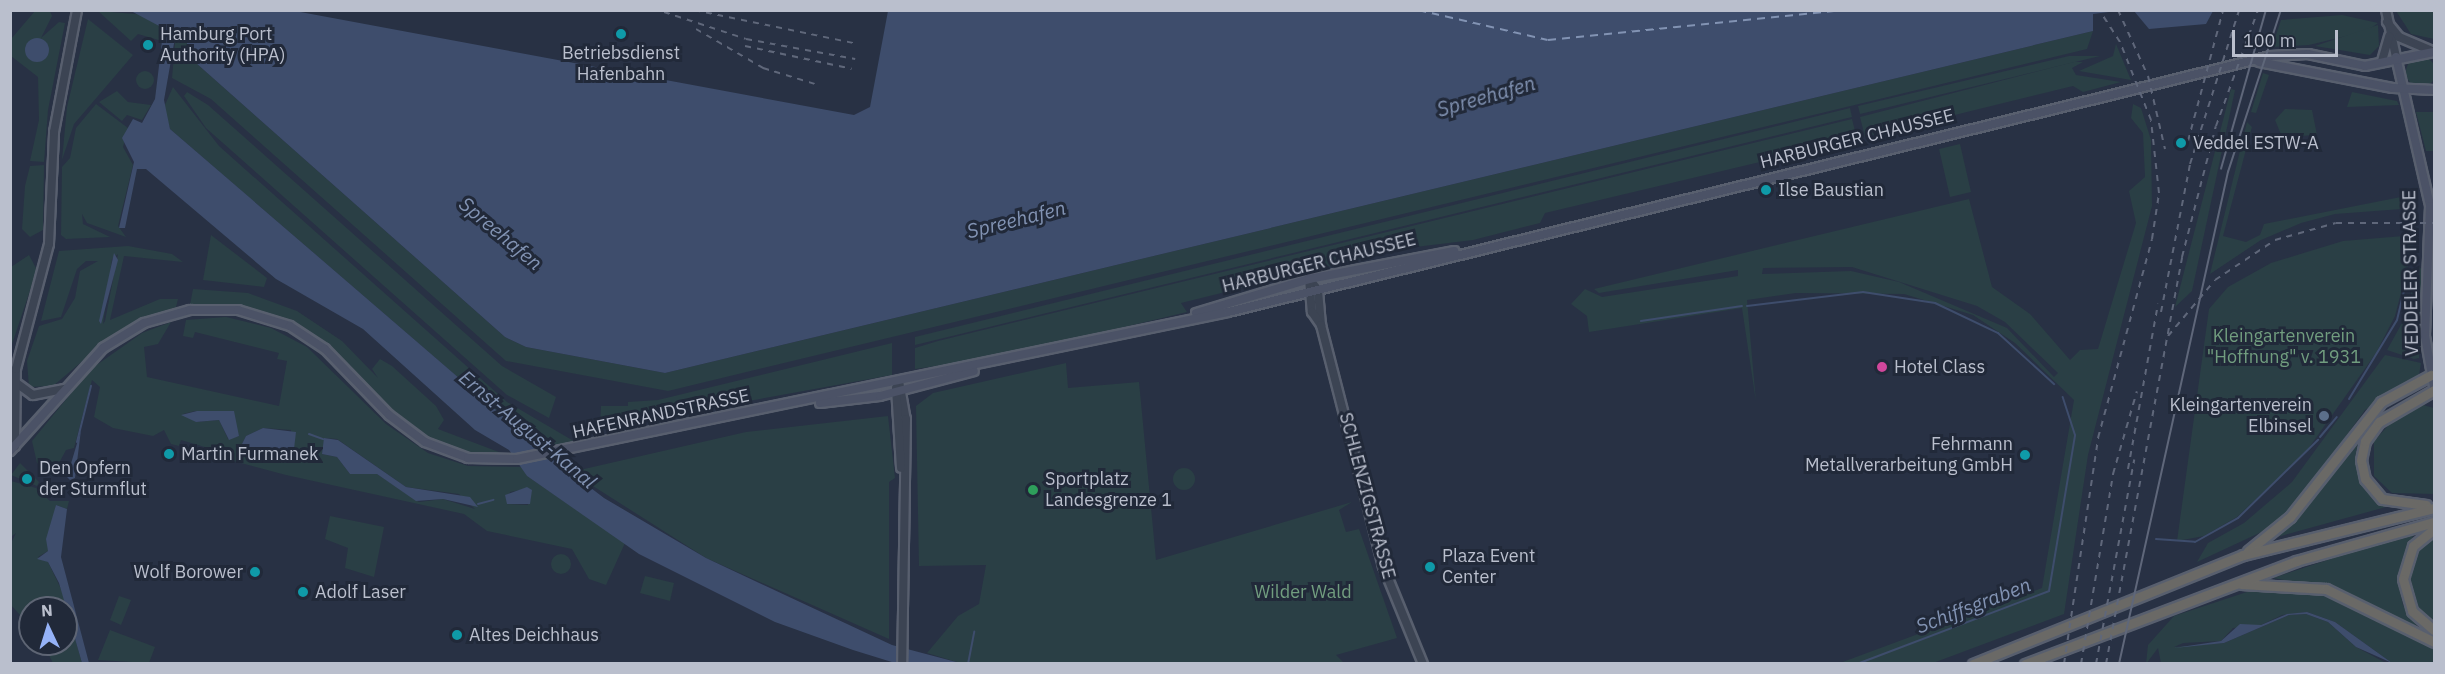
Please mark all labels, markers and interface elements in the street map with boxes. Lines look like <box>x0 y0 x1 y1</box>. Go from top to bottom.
scale bar <box>2235 18 2342 56</box>
place label: Hamburg Port Authority (HPA) <box>160 24 285 66</box>
marker: Betriebsdienst Hafenbahn <box>614 27 628 41</box>
text: 100 m <box>2243 29 2295 52</box>
marker: Hamburg Port Authority (HPA) <box>141 38 155 52</box>
place label: Betriebsdienst Hafenbahn <box>562 43 680 86</box>
water label: Spreehafen <box>1434 71 1538 121</box>
street label: HARBURGER CHAUSSEE <box>1758 104 1956 174</box>
place label: Veddel ESTW-A <box>2193 132 2319 154</box>
marker: Veddel ESTW-A <box>2174 136 2188 150</box>
place label: Ilse Baustian <box>1778 179 1884 201</box>
marker: Ilse Baustian <box>1759 183 1773 197</box>
street label: VEDDELER STRASSE <box>2399 190 2423 356</box>
water label: Spreehafen <box>455 191 547 275</box>
water label: Spreehafen <box>964 195 1068 243</box>
street label: HARBURGER CHAUSSEE <box>1220 228 1418 298</box>
park label: Kleingartenverein "Hoffnung" v. 1931 <box>2207 326 2361 368</box>
place label: Hotel Class <box>1894 356 1985 378</box>
marker: Hotel Class <box>1875 360 1889 374</box>
water label: Ernst-August-Kanal <box>455 365 601 493</box>
street label: HAFENRANDSTRASSE <box>571 385 751 443</box>
place label: Kleingartenverein Elbinsel <box>2169 395 2312 438</box>
marker: Kleingartenverein Elbinsel <box>2317 409 2331 423</box>
street label: SCHLENZIGSTRASSE <box>1334 410 1400 582</box>
place label: Fehrmann Metallverarbeitung GmbH <box>1805 434 2013 476</box>
place label: Martin Furmanek <box>181 443 319 465</box>
marker: Martin Furmanek <box>162 447 176 461</box>
marker: Fehrmann Metallverarbeitung GmbH <box>2018 448 2032 462</box>
place label: Den Opfern der Sturmflut <box>39 458 147 500</box>
place label: Sportplatz Landesgrenze 1 <box>1045 469 1172 512</box>
marker: Den Opfern der Sturmflut <box>20 472 34 486</box>
marker: Sportplatz Landesgrenze 1 <box>1026 483 1040 497</box>
place label: Plaza Event Center <box>1442 546 1535 588</box>
marker: Plaza Event Center <box>1423 560 1437 574</box>
place label: Wolf Borower <box>134 561 243 583</box>
marker: Wolf Borower <box>248 565 262 579</box>
water label: Schiffsgraben <box>1912 572 2034 638</box>
place label: Adolf Laser <box>315 581 406 603</box>
park label: Wilder Wald <box>1254 581 1352 603</box>
marker: Adolf Laser <box>296 585 310 599</box>
north arrow <box>18 596 78 656</box>
text: N <box>40 600 53 620</box>
place label: Altes Deichhaus <box>469 624 599 646</box>
marker: Altes Deichhaus <box>450 628 464 642</box>

